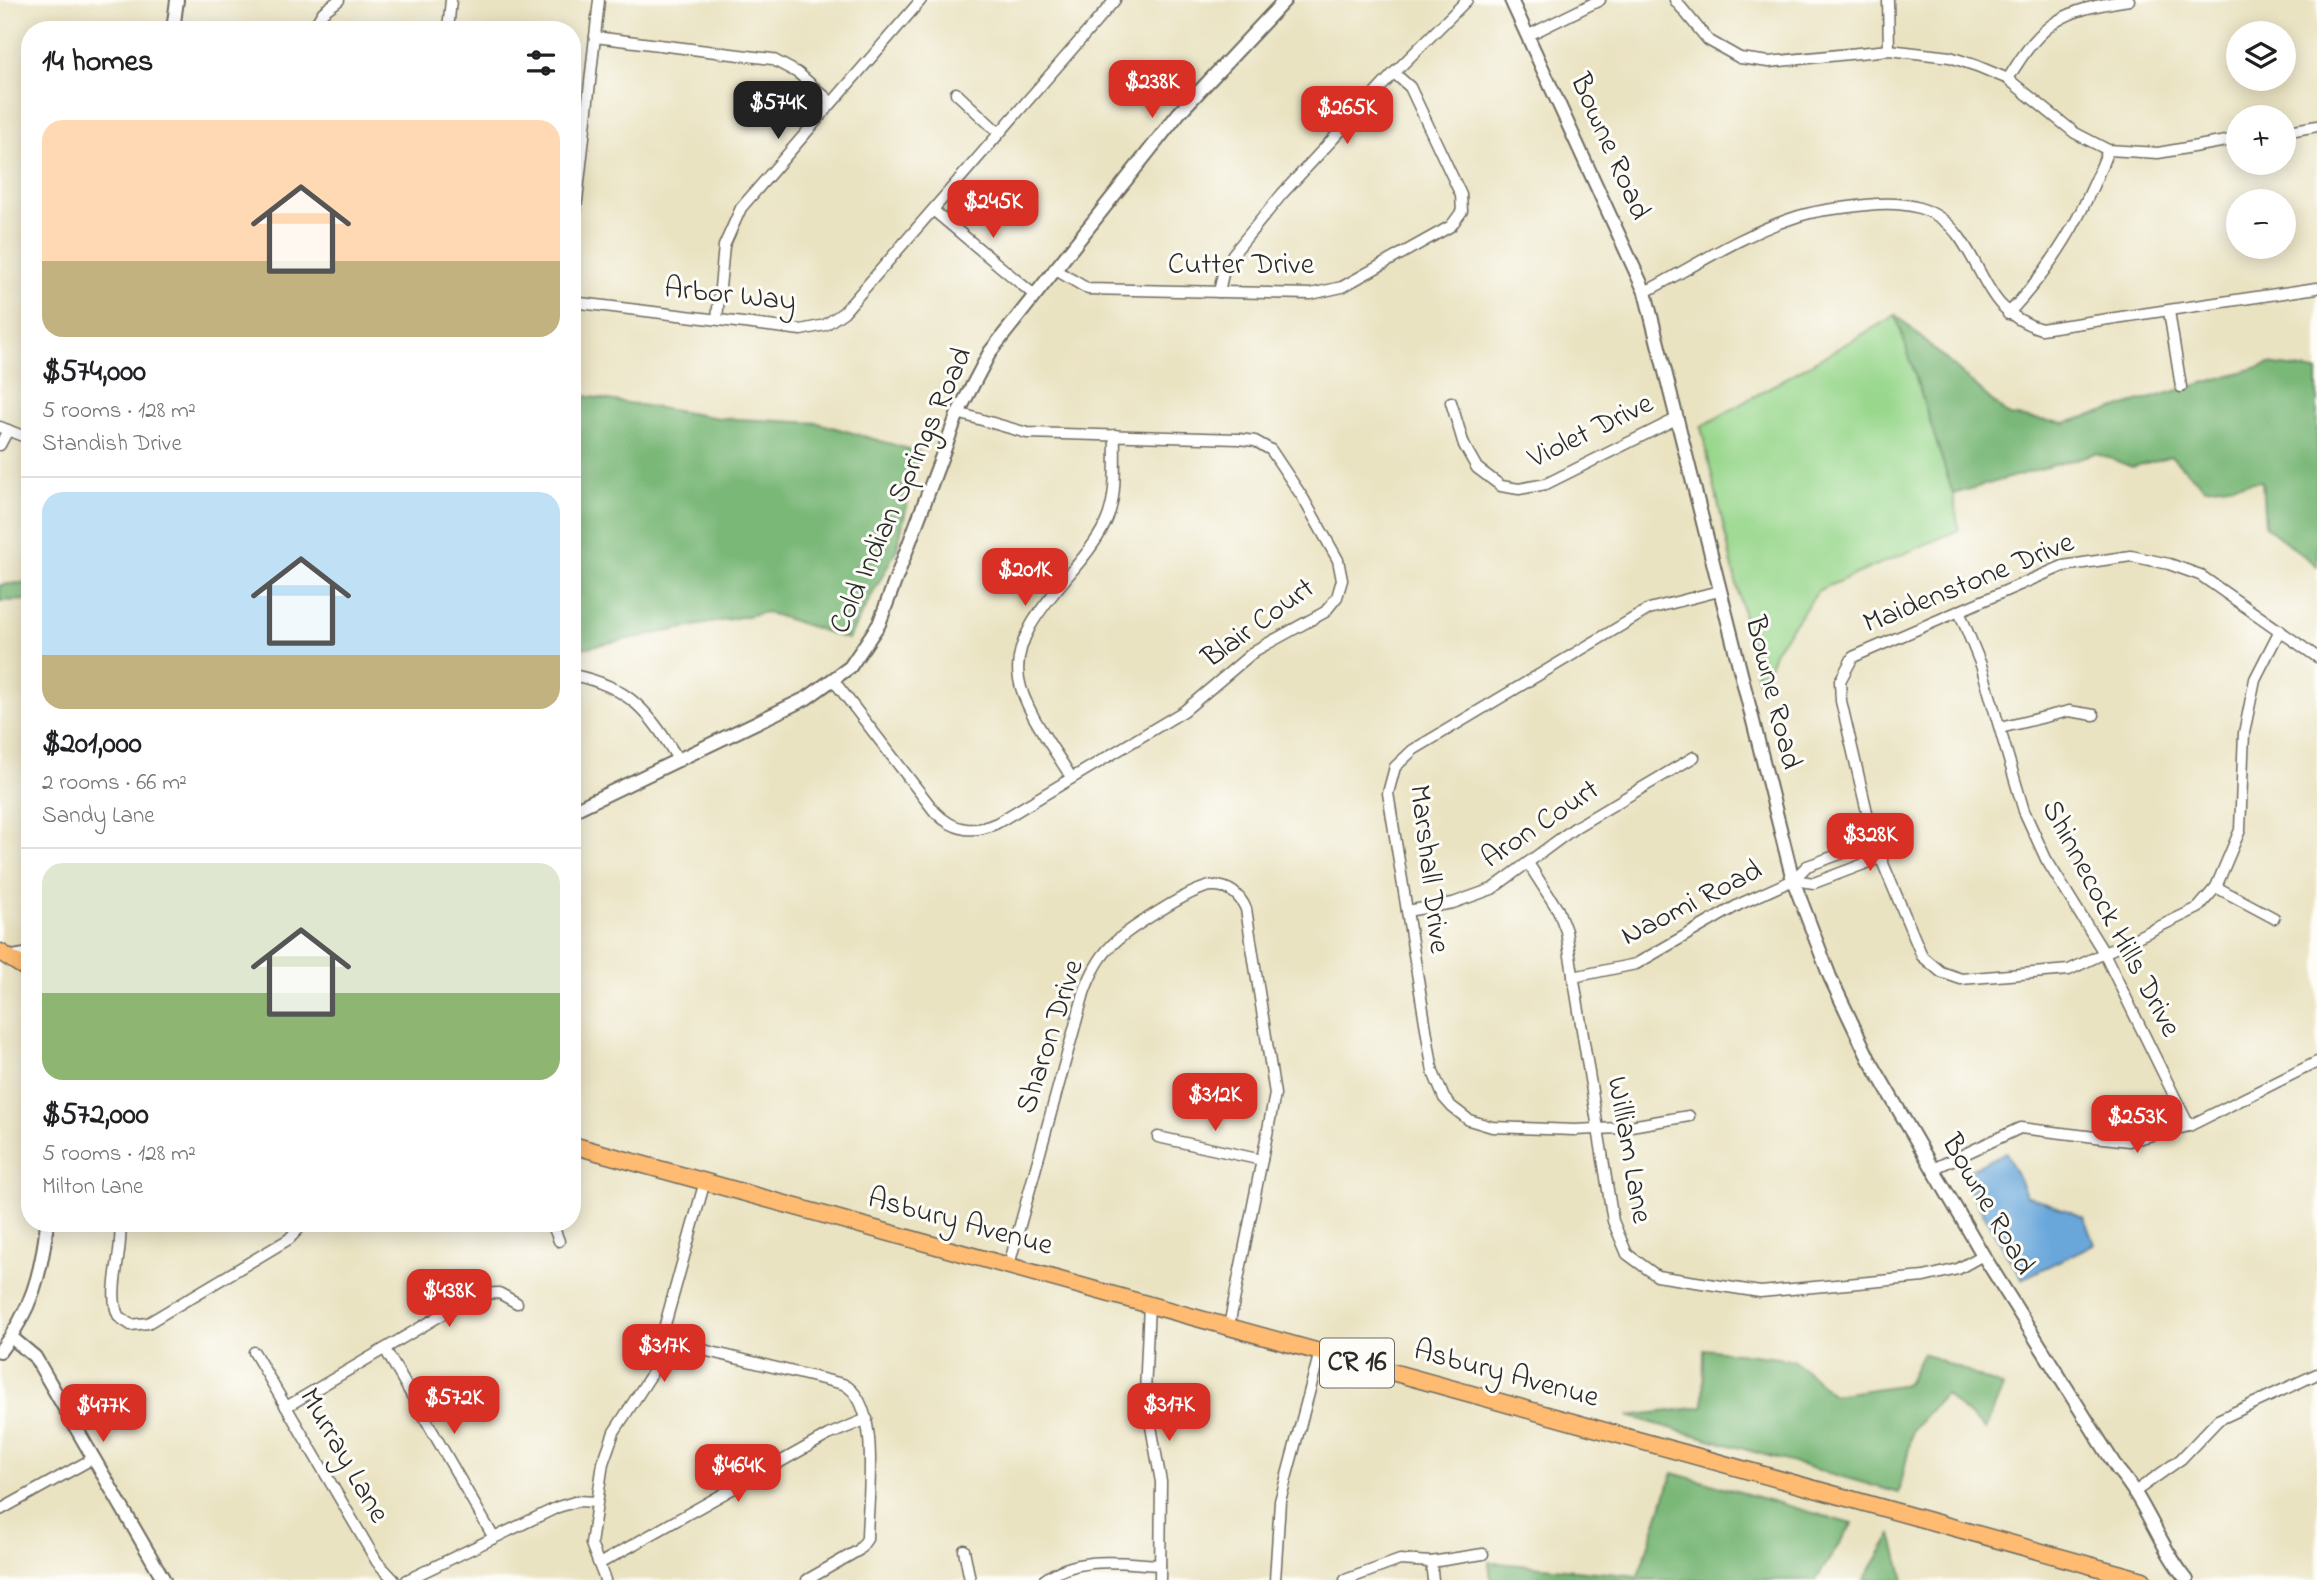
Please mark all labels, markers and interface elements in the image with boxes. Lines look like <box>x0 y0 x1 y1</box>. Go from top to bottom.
map controls <box>2226 21 2296 259</box>
button: layers <box>2226 21 2296 91</box>
text: 14 homes <box>42 41 153 85</box>
icon: filters <box>522 44 560 82</box>
pin: $238K <box>1103 60 1201 120</box>
text: $238K <box>1125 66 1179 99</box>
street label: Bowne Road <box>1557 66 1661 228</box>
pin: $574K <box>729 82 827 141</box>
pin: $265K <box>1298 86 1396 146</box>
text: $574K <box>749 87 807 120</box>
text: $265K <box>1317 92 1377 125</box>
button: + <box>2226 105 2296 175</box>
icon: home <box>238 166 364 292</box>
pin: $245K <box>944 180 1042 240</box>
text: $245K <box>963 186 1023 219</box>
button: − <box>2226 189 2296 259</box>
street label: Cutter Drive <box>1168 244 1315 288</box>
street label: Arbor Way <box>662 267 798 325</box>
street label: Cold Indian Springs Road <box>819 340 985 641</box>
text: $574,000 <box>42 351 146 395</box>
street label: Violet Drive <box>1520 383 1662 482</box>
text: 5 rooms · 128 m² <box>42 395 196 428</box>
text: Standish Drive <box>42 428 182 461</box>
street label: Maidenstone Drive <box>1857 521 2082 646</box>
icon: home <box>238 538 364 664</box>
pin: $201K <box>976 548 1074 608</box>
text: $201K <box>998 554 1052 587</box>
street label: Blair Court <box>1193 568 1325 681</box>
street label: Bowne Road <box>1731 611 1812 774</box>
text: $201,000 <box>42 723 142 767</box>
text: 2 rooms · 66 m² <box>42 767 187 800</box>
street label: Aron Court <box>1473 769 1609 881</box>
street label: Marshall Drive <box>1396 782 1460 956</box>
street label: Shinnecock Hills Drive <box>2029 793 2191 1046</box>
text: Sandy Lane <box>42 800 155 833</box>
pin: $328K <box>1821 814 1919 873</box>
text: $328K <box>1843 819 1897 852</box>
street label: Naomi Road <box>1614 849 1770 958</box>
icon: home <box>238 909 364 1035</box>
street label: Sharon Drive <box>1005 954 1097 1120</box>
street label: William Lane <box>1593 1073 1663 1227</box>
pin: $312K <box>1166 1074 1264 1133</box>
text: $312K <box>1188 1079 1242 1112</box>
text: $572,000 <box>42 1094 149 1138</box>
pin: $253K <box>2088 1096 2186 1155</box>
text: $253K <box>2107 1101 2167 1134</box>
street label: Bowne Road <box>1928 1125 2045 1284</box>
text: 5 rooms · 128 m² <box>42 1138 196 1171</box>
text: Milton Lane <box>42 1171 143 1204</box>
street label: Asbury Avenue <box>863 1177 1058 1269</box>
pin: $438K <box>400 1270 498 1329</box>
text: $438K <box>423 1275 475 1308</box>
pin: $317K <box>615 1324 713 1384</box>
street label: Asbury Avenue <box>1409 1329 1604 1421</box>
text: $317K <box>638 1330 690 1363</box>
road number: CR 16 <box>1320 1338 1394 1388</box>
pin: $572K <box>405 1376 503 1436</box>
street label: Murray Lane <box>286 1380 400 1532</box>
text: $572K <box>424 1382 484 1415</box>
pin: $477K <box>54 1384 152 1444</box>
pin: $317K <box>1120 1384 1218 1443</box>
text: $317K <box>1143 1389 1195 1422</box>
text: $477K <box>76 1390 130 1423</box>
pin: $464K <box>689 1444 787 1504</box>
text: $464K <box>711 1450 765 1483</box>

